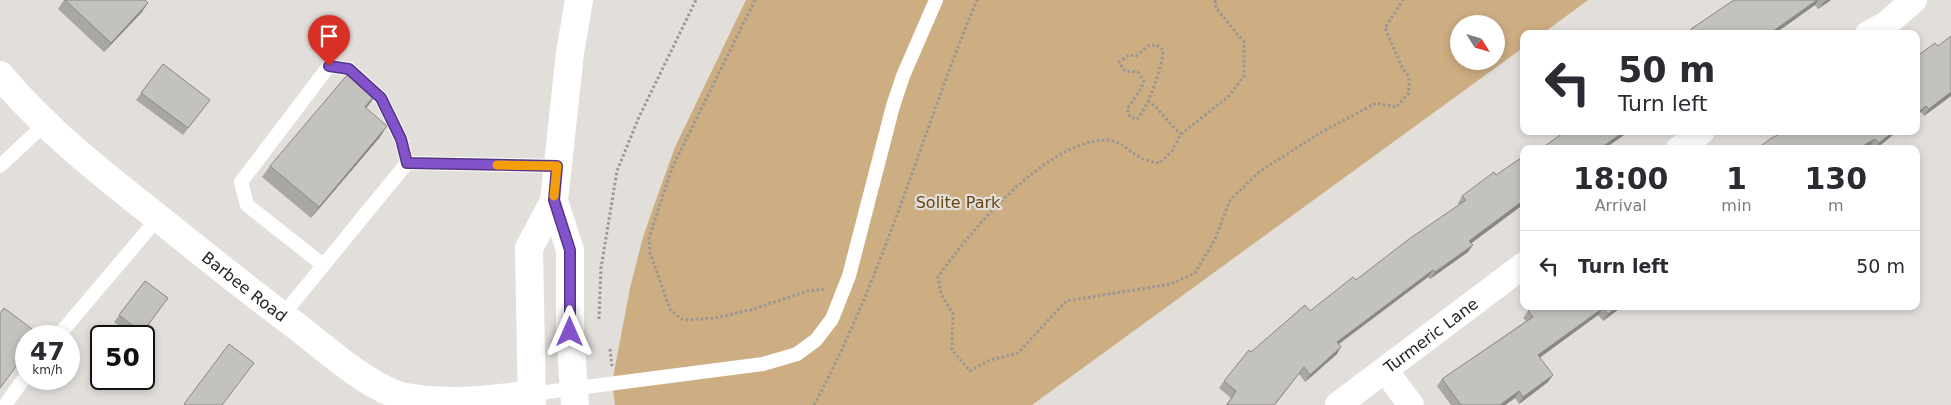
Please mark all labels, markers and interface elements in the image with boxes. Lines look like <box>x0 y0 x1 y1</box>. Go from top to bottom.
pin <box>308 15 350 66</box>
north arrow <box>1450 15 1505 70</box>
map controls <box>1450 15 1505 70</box>
icon: arrive <box>315 22 343 50</box>
icon: left <box>1535 50 1600 115</box>
text: 50 m <box>1618 50 1715 90</box>
text: Turn left <box>1618 91 1707 116</box>
text: 18:00 <box>1573 161 1668 196</box>
text: 1 <box>1726 161 1747 196</box>
text: 130 <box>1804 161 1867 196</box>
park label: Solite Park <box>916 193 1001 212</box>
text: Arrival <box>1595 196 1647 215</box>
text: min <box>1721 196 1752 215</box>
text: m <box>1828 196 1844 215</box>
street label: Barbee Road <box>198 247 291 325</box>
icon: left <box>1535 252 1563 280</box>
text: Turn left <box>1578 255 1669 277</box>
text: 50 m <box>1856 255 1905 277</box>
street label: Turmeric Lane <box>1379 294 1481 377</box>
position arrow <box>543 305 595 357</box>
speed limit sign: 50 <box>90 325 155 390</box>
text: 47 <box>30 337 65 366</box>
text: km/h <box>32 363 63 377</box>

